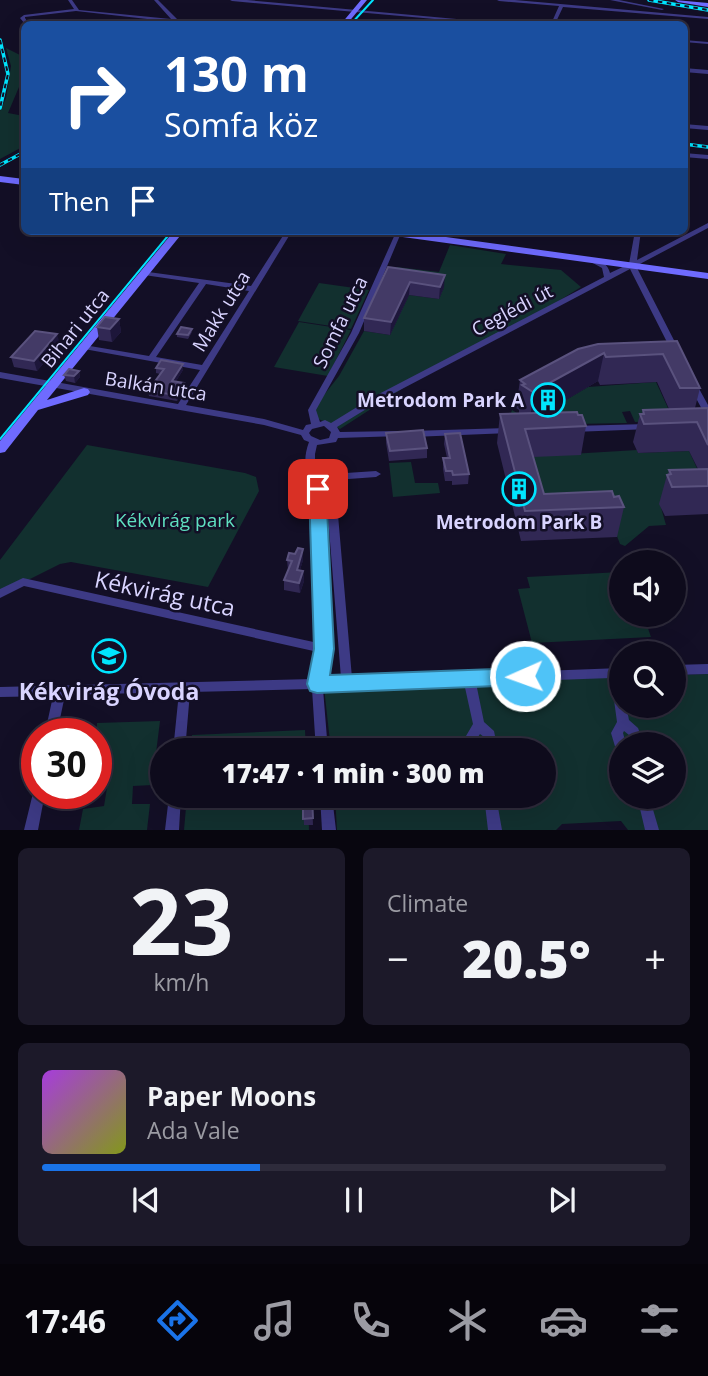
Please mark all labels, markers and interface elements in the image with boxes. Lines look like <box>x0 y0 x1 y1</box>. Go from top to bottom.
text: 130 m <box>164 40 309 106</box>
icon: right <box>49 49 140 140</box>
text: Somfa köz <box>164 103 318 146</box>
icon: arrive <box>124 182 162 220</box>
text: Then <box>49 183 110 219</box>
street label: Makk utca <box>186 266 256 356</box>
street label: Somfa utca <box>307 272 373 372</box>
street label: Ceglédi út <box>467 278 557 342</box>
street label: Bihari utca <box>35 283 115 373</box>
street label: Balkán utca <box>103 365 209 407</box>
building icon: Metrodom Park A <box>529 381 567 419</box>
place label: Metrodom Park A <box>357 387 525 413</box>
pin <box>288 459 348 519</box>
icon: arrive <box>299 470 337 508</box>
building icon: Metrodom Park B <box>500 470 538 508</box>
park label: Kékvirág park <box>115 507 235 533</box>
place label: Metrodom Park B <box>436 509 602 535</box>
map controls <box>609 550 686 809</box>
button: sound <box>609 550 686 627</box>
street label: Kékvirág utca <box>92 562 238 624</box>
school or university icon: Kékvirág Óvoda <box>90 637 128 675</box>
position arrow <box>488 639 562 713</box>
button: search <box>609 641 686 718</box>
place label: Kékvirág Óvoda <box>19 675 199 707</box>
speed limit sign: 30 <box>21 718 112 809</box>
button: layers <box>609 732 686 809</box>
text: 17:47 · 1 min · 300 m <box>222 755 484 791</box>
text: 23 <box>129 858 234 982</box>
text: Climate <box>387 887 468 919</box>
text: 20.5° <box>462 922 591 993</box>
text: − <box>387 932 409 984</box>
text: + <box>644 932 666 984</box>
text: km/h <box>154 966 209 998</box>
text: Paper Moons <box>147 1078 316 1114</box>
text: Ada Vale <box>147 1114 240 1146</box>
icon: previous <box>127 1181 165 1219</box>
icon: pause <box>335 1181 373 1219</box>
icon: next <box>543 1181 581 1219</box>
icon: directions <box>153 1296 202 1345</box>
icon: music <box>250 1296 299 1345</box>
icon: phone <box>346 1296 395 1345</box>
icon: climate <box>443 1296 492 1345</box>
icon: car <box>539 1296 588 1345</box>
icon: filters <box>635 1296 684 1345</box>
text: 17:46 <box>24 1299 106 1342</box>

